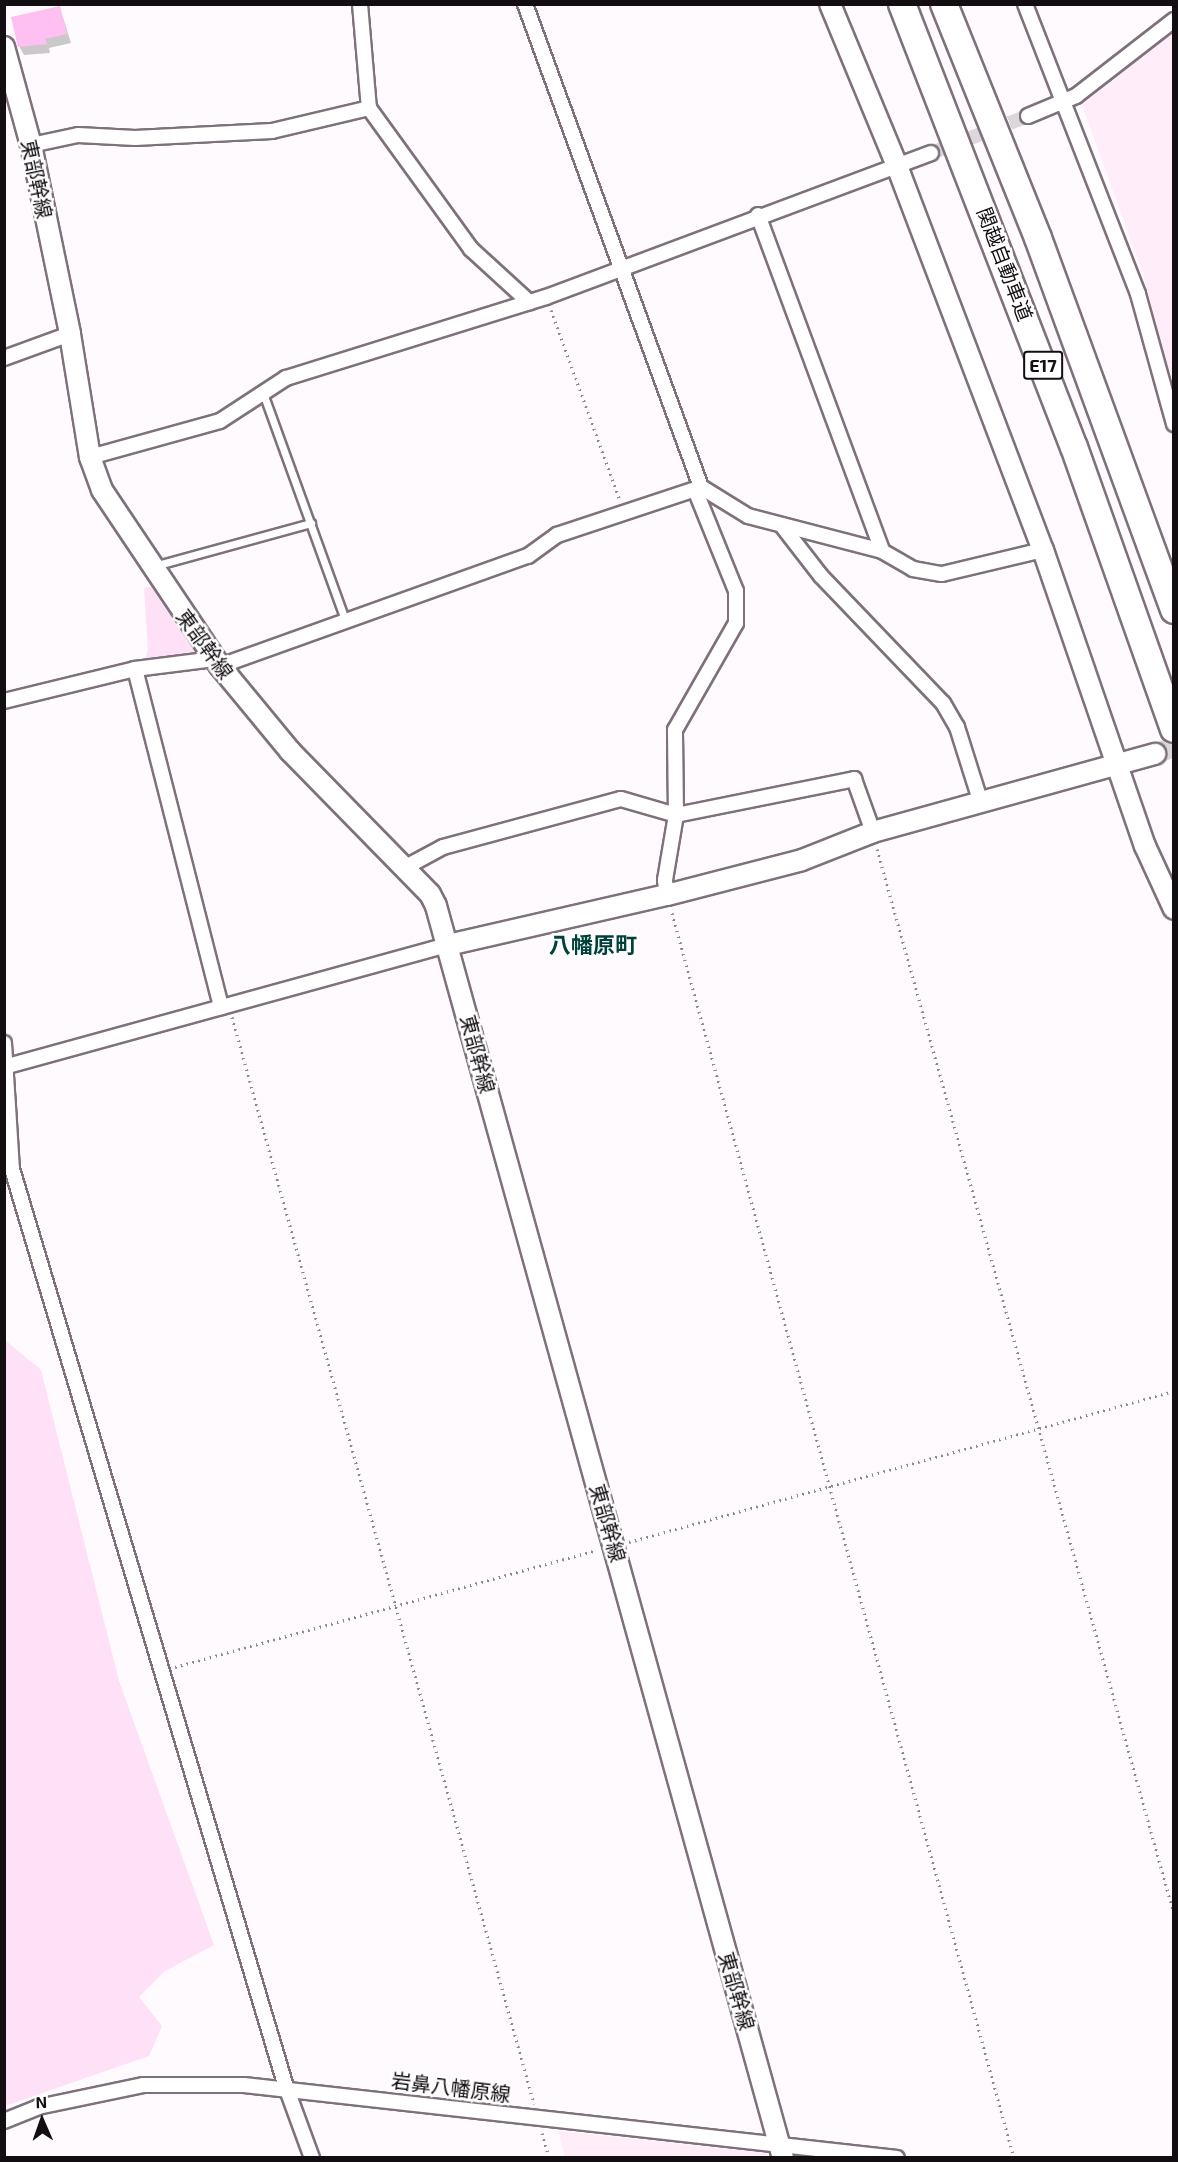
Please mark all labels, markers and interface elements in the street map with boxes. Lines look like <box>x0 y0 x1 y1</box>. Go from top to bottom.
street label: 東部幹線 <box>17 137 57 221</box>
street label: 関越自動車道 <box>972 204 1038 324</box>
road number: E17 <box>1022 350 1064 380</box>
street label: 東部幹線 <box>172 605 238 683</box>
district label: 八幡原町 <box>549 932 637 958</box>
street label: 東部幹線 <box>456 1012 500 1096</box>
street label: 東部幹線 <box>585 1481 631 1565</box>
street label: 東部幹線 <box>714 1949 760 2033</box>
street label: 岩鼻八幡原線 <box>390 2068 512 2106</box>
north arrow <box>12 2090 72 2150</box>
text: N <box>35 2092 47 2111</box>

